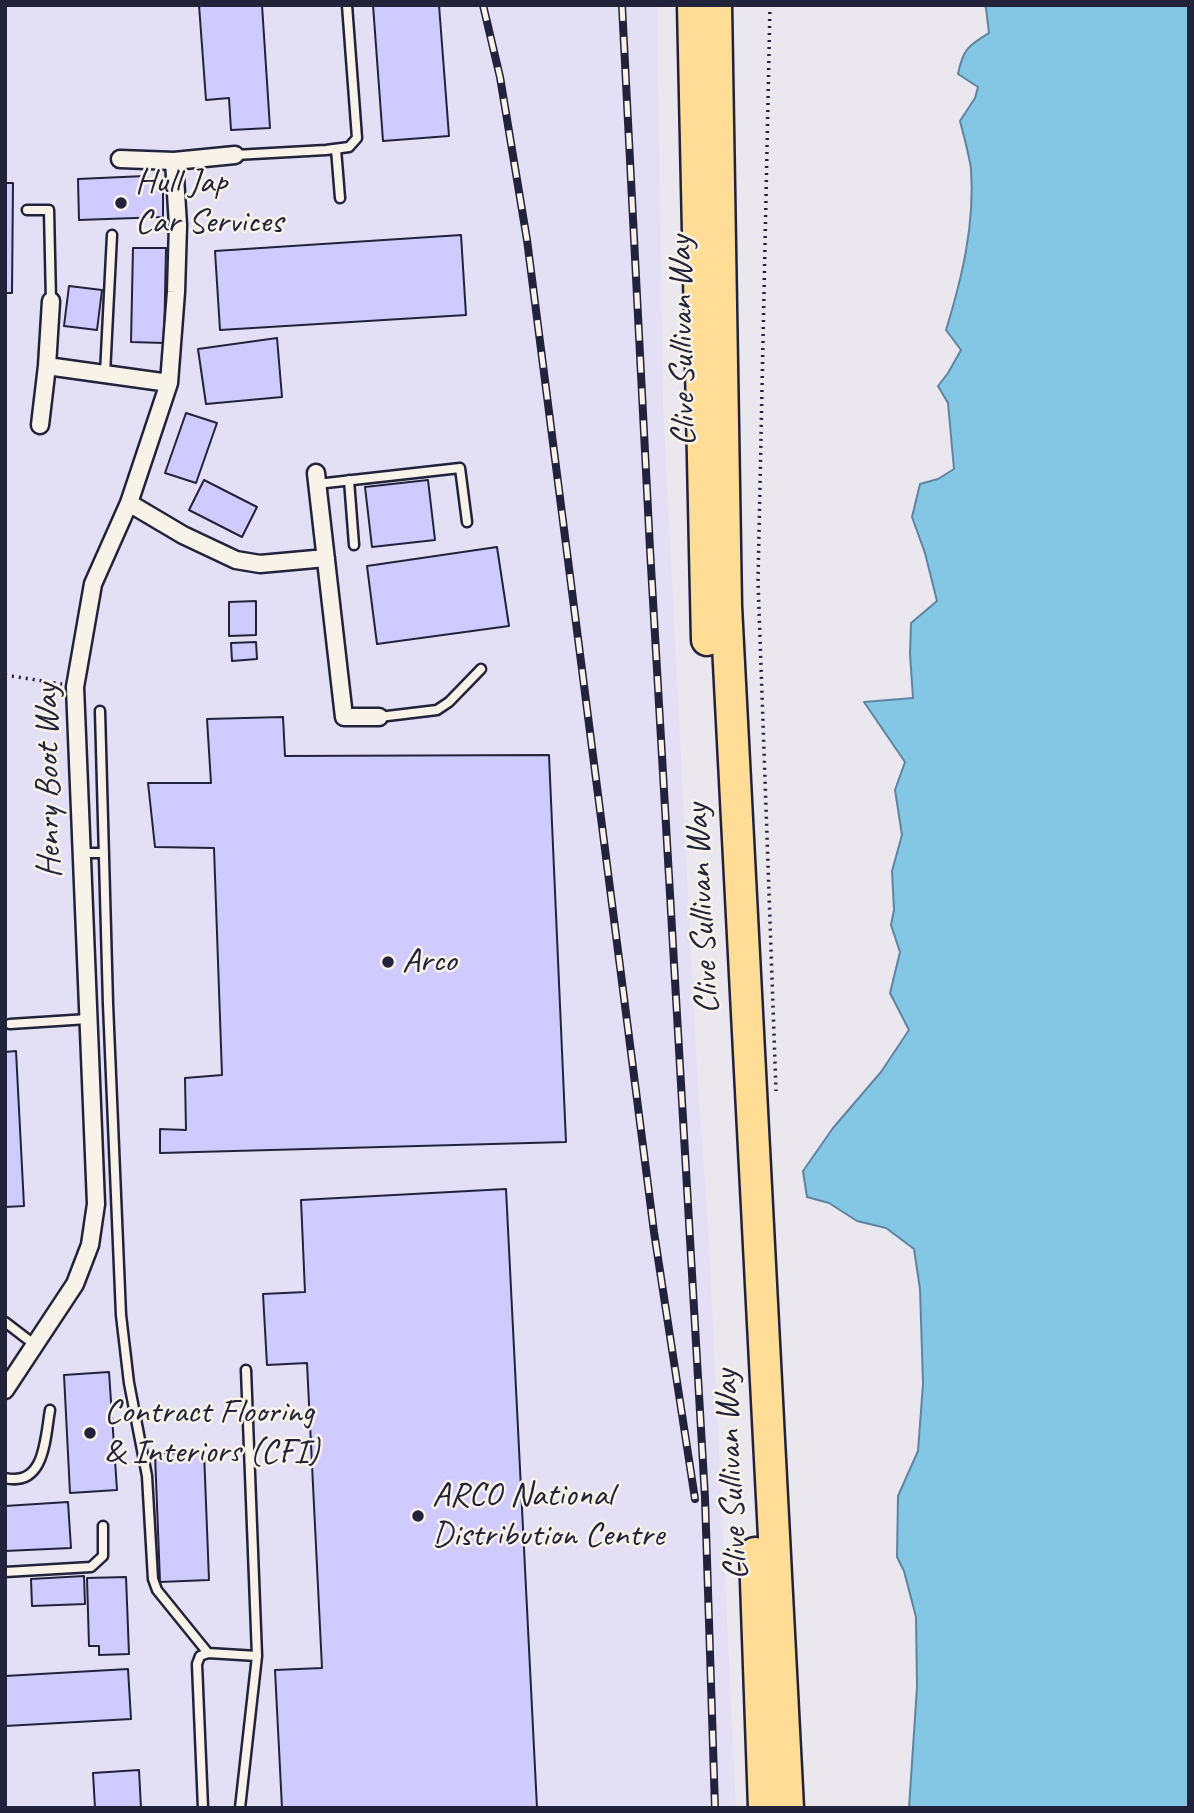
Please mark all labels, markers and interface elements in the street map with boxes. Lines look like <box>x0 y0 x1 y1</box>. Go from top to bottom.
place label: Hull Jap Car Services <box>135 162 283 244</box>
marker: Hull Jap Car Services <box>113 195 129 211</box>
street label: Clive Sullivan Way <box>660 235 706 447</box>
street label: Henry Boot Way <box>26 683 72 879</box>
street label: Clive Sullivan Way <box>677 803 729 1015</box>
place label: Arco <box>402 941 456 983</box>
marker: Arco <box>380 954 396 970</box>
street label: Clive Sullivan Way <box>706 1369 758 1581</box>
place label: Contract Flooring & Interiors (CFI) <box>104 1392 319 1474</box>
marker: Contract Flooring & Interiors (CFI) <box>82 1425 98 1441</box>
place label: ARCO National Distribution Centre <box>432 1475 664 1557</box>
marker: ARCO National Distribution Centre <box>410 1508 426 1524</box>

